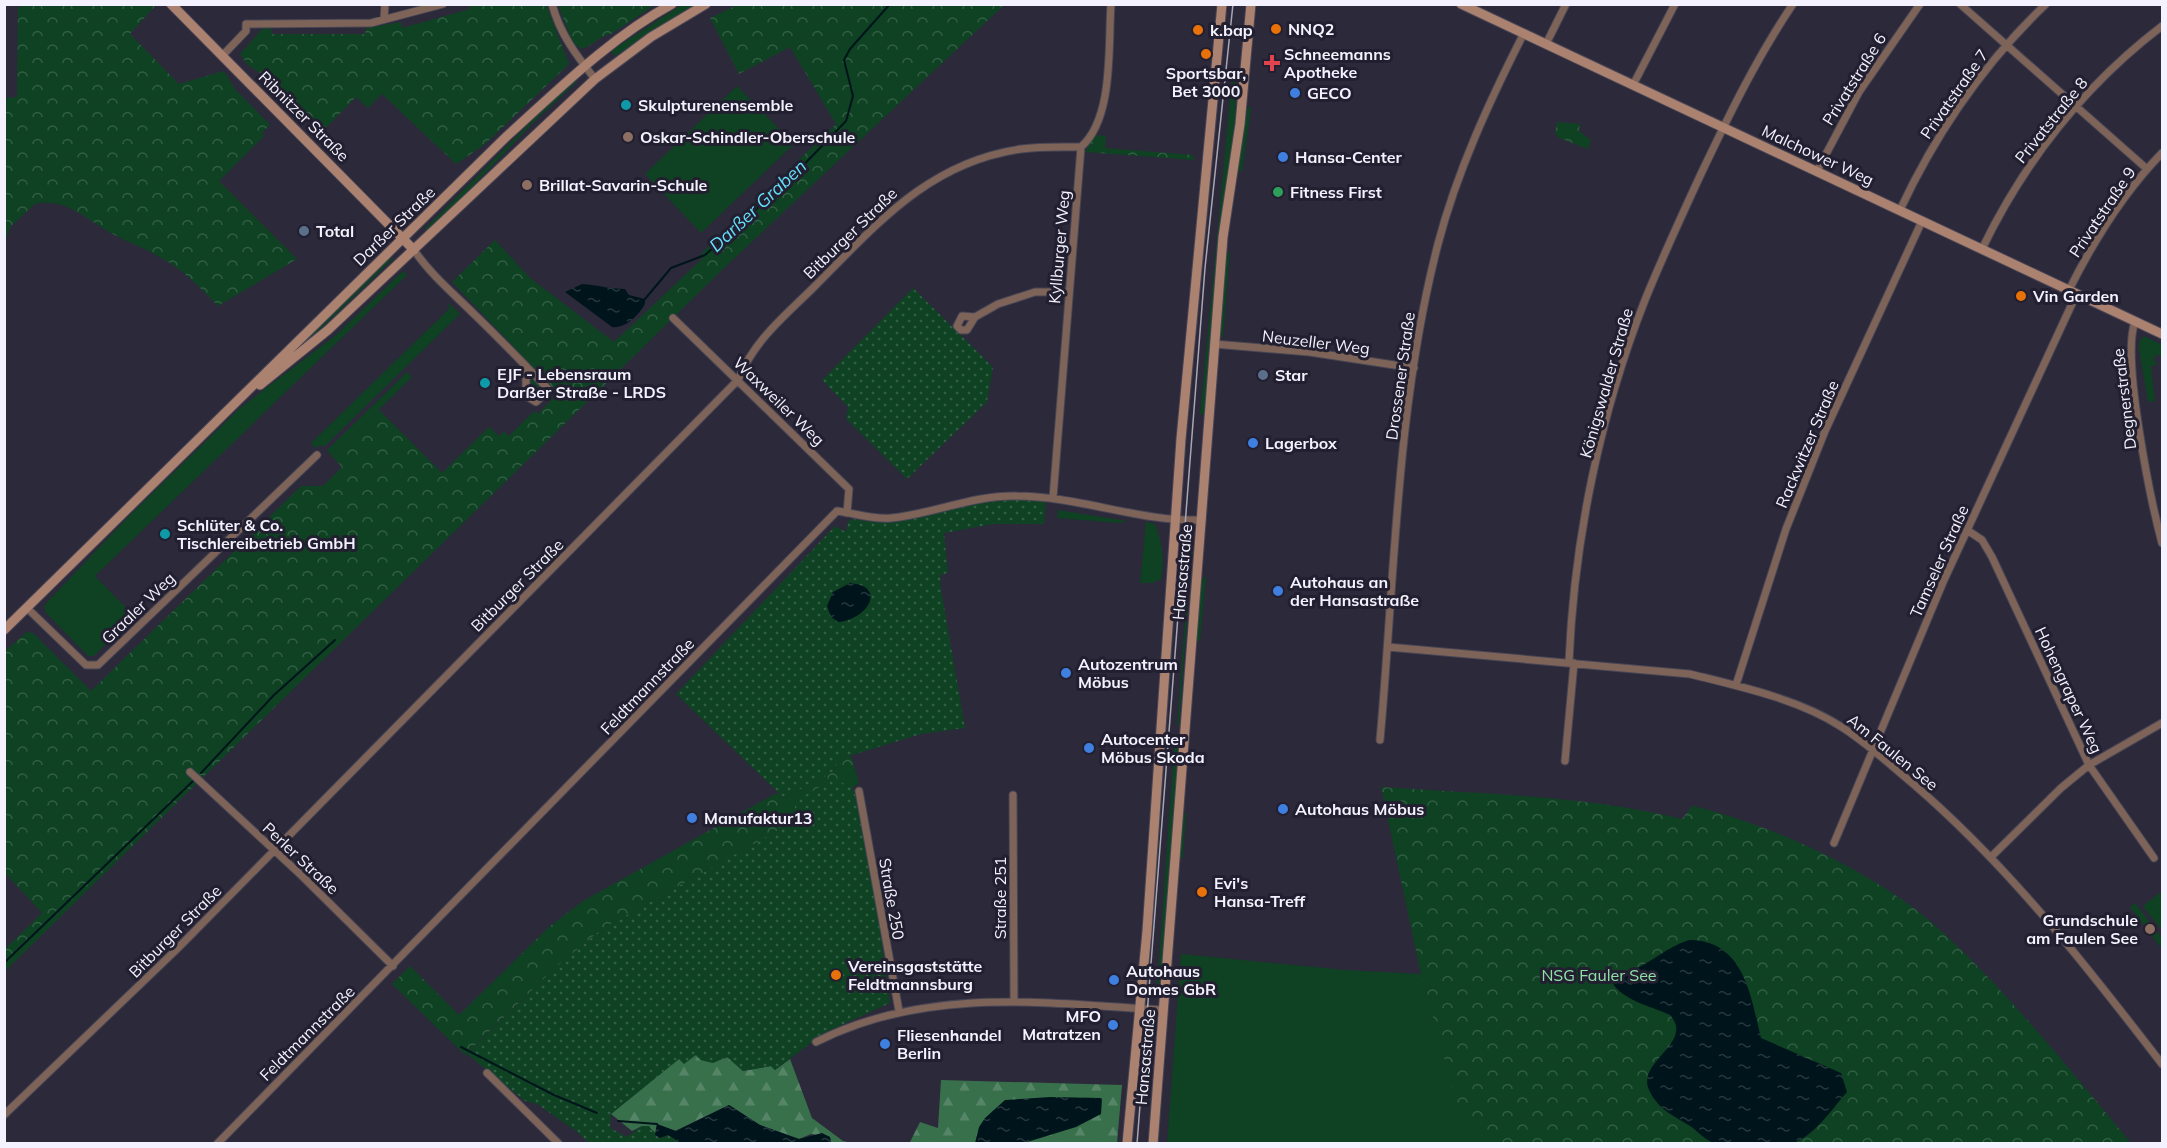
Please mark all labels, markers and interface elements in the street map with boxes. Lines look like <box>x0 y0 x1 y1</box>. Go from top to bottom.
place label: NNQ2 <box>1288 19 1334 39</box>
place label: k.bap <box>1210 20 1253 40</box>
marker: NNQ2 <box>1269 22 1283 36</box>
marker: k.bap <box>1191 23 1205 37</box>
street label: Privatstraße 6 <box>1818 29 1890 129</box>
place label: Schneemanns Apotheke <box>1284 44 1391 82</box>
street label: Privatstraße 7 <box>1916 45 1992 143</box>
marker: Sportsbar, Bet 3000 <box>1199 47 1213 61</box>
marker: Schneemanns Apotheke <box>1265 56 1279 70</box>
place label: Sportsbar, Bet 3000 <box>1166 63 1246 101</box>
street label: Ribnitzer Straße <box>255 67 353 165</box>
street label: Privatstraße 8 <box>2010 73 2092 167</box>
place label: GECO <box>1307 83 1352 103</box>
marker: GECO <box>1288 86 1302 100</box>
place label: Skulpturenensemble <box>638 95 794 115</box>
marker: Skulpturenensemble <box>619 98 633 112</box>
street label: Malchower Weg <box>1759 120 1877 190</box>
place label: Oskar-Schindler-Oberschule <box>640 127 856 147</box>
marker: Oskar-Schindler-Oberschule <box>621 130 635 144</box>
place label: Hansa-Center <box>1295 147 1402 167</box>
marker: Hansa-Center <box>1276 150 1290 164</box>
water label: Darßer Graben <box>704 155 811 257</box>
street label: Privatstraße 9 <box>2064 163 2140 261</box>
place label: Brillat-Savarin-Schule <box>539 175 708 195</box>
marker: Brillat-Savarin-Schule <box>520 178 534 192</box>
street label: Darßer Straße <box>349 182 439 270</box>
place label: Fitness First <box>1290 182 1382 202</box>
street label: Bitburger Straße <box>799 183 901 283</box>
marker: Fitness First <box>1271 185 1285 199</box>
street label: Kyllburger Weg <box>1044 189 1074 305</box>
place label: Total <box>316 221 354 241</box>
marker: Total <box>297 224 311 238</box>
place label: Vin Garden <box>2032 286 2119 306</box>
marker: Vin Garden <box>2014 289 2028 303</box>
street label: Königswalder Straße <box>1575 306 1637 460</box>
street label: Drossener Straße <box>1381 311 1419 441</box>
street label: Neuzeller Weg <box>1261 325 1371 359</box>
street label: Degnerstraße <box>2108 347 2140 451</box>
street label: Waxweiler Weg <box>729 353 829 449</box>
place label: EJF - Lebensraum Darßer Straße - LRDS <box>497 364 666 402</box>
place label: Star <box>1275 365 1308 385</box>
marker: Star <box>1256 368 1270 382</box>
marker: EJF - Lebensraum Darßer Straße - LRDS <box>478 376 492 390</box>
street label: Rackwitzer Straße <box>1771 377 1843 511</box>
place label: Lagerbox <box>1265 433 1337 453</box>
marker: Lagerbox <box>1246 436 1260 450</box>
street label: Tamseler Straße <box>1905 502 1973 620</box>
place label: Schlüter & Co. Tischlereibetrieb GmbH <box>177 515 356 553</box>
street label: Hansastraße <box>1168 523 1196 621</box>
marker: Schlüter & Co. Tischlereibetrieb GmbH <box>158 527 172 541</box>
street label: Bitburger Straße <box>466 534 568 636</box>
street label: Graaler Weg <box>97 568 179 648</box>
place label: Autohaus an der Hansastraße <box>1290 572 1419 610</box>
marker: Autohaus an der Hansastraße <box>1271 584 1285 598</box>
street label: Hohengraper Weg <box>2031 624 2107 756</box>
street label: Feldtmannstraße <box>596 634 698 738</box>
place label: Autozentrum Möbus <box>1078 654 1178 692</box>
marker: Autozentrum Möbus <box>1059 666 1073 680</box>
street label: Am Faulen See <box>1844 709 1942 795</box>
place label: Autocenter Möbus Skoda <box>1101 729 1205 767</box>
marker: Autocenter Möbus Skoda <box>1082 741 1096 755</box>
place label: Autohaus Möbus <box>1295 799 1424 819</box>
marker: Autohaus Möbus <box>1276 802 1290 816</box>
place label: Manufaktur13 <box>704 808 812 828</box>
marker: Manufaktur13 <box>685 811 699 825</box>
street label: Perler Straße <box>259 818 343 898</box>
street label: Straße 250 <box>875 857 909 941</box>
street label: Straße 251 <box>990 857 1010 939</box>
place label: Evi's Hansa-Treff <box>1214 873 1306 911</box>
street label: Bitburger Straße <box>124 880 226 982</box>
marker: Evi's Hansa-Treff <box>1195 885 1209 899</box>
place label: Grundschule am Faulen See <box>2026 910 2138 948</box>
marker: Grundschule am Faulen See <box>2143 922 2157 936</box>
place label: Vereinsgaststätte Feldtmannsburg <box>847 956 982 994</box>
place label: Autohaus Domes GbR <box>1126 961 1216 999</box>
park label: NSG Fauler See <box>1541 965 1657 985</box>
marker: Vereinsgaststätte Feldtmannsburg <box>829 968 843 982</box>
marker: Autohaus Domes GbR <box>1107 973 1121 987</box>
street label: Feldtmannstraße <box>255 981 359 1085</box>
place label: MFO Matratzen <box>1022 1006 1101 1044</box>
street label: Hansastraße <box>1131 1008 1159 1106</box>
marker: MFO Matratzen <box>1106 1018 1120 1032</box>
place label: Fliesenhandel Berlin <box>897 1025 1002 1063</box>
marker: Fliesenhandel Berlin <box>878 1037 892 1051</box>

